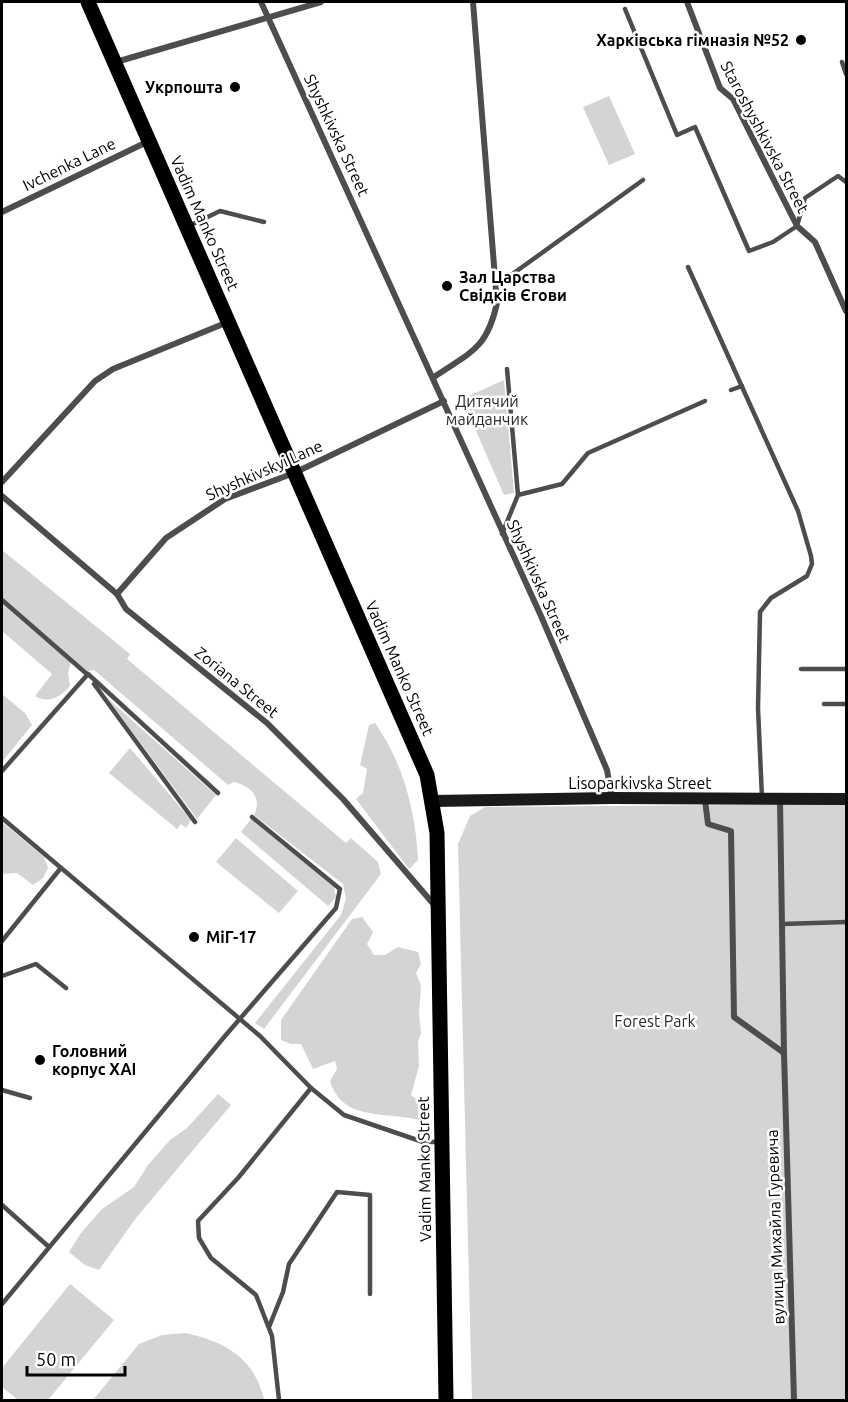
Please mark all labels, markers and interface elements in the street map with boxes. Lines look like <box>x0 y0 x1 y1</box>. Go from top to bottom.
place label: Харківська гімназія №52 <box>596 31 789 49</box>
marker: Харківська гімназія №52 <box>794 33 808 47</box>
street label: Staroshyshkivska Street <box>717 58 813 217</box>
street label: Shyshkivska Street <box>301 71 373 199</box>
place label: Укрпошта <box>145 78 223 96</box>
marker: Укрпошта <box>228 80 242 94</box>
street label: Ivchenka Lane <box>20 134 118 194</box>
street label: Vadim Manko Street <box>167 153 243 294</box>
place label: Зал Царства Свідків Єгови <box>459 268 567 304</box>
marker: Зал Царства Свідків Єгови <box>440 279 454 293</box>
park label: Дитячий майданчик <box>446 392 528 428</box>
street label: Shyshkivskyi Lane <box>203 436 325 504</box>
street label: Shyshkivska Street <box>504 517 574 646</box>
street label: Vadim Manko Street <box>362 598 438 739</box>
street label: Zoriana Street <box>192 643 283 722</box>
street label: Lisoparkivska Street <box>568 774 712 792</box>
place label: МіГ-17 <box>206 928 256 946</box>
marker: МіГ-17 <box>187 930 201 944</box>
park label: Forest Park <box>614 1012 696 1030</box>
place label: Головний корпус ХАІ <box>52 1042 136 1078</box>
marker: Головний корпус ХАІ <box>33 1053 47 1067</box>
street label: Vadim Manko Street <box>414 1095 434 1242</box>
street label: вулиця Михайла Гуревича <box>763 1129 787 1325</box>
scale bar <box>27 1339 124 1377</box>
text: 50 m <box>36 1349 76 1369</box>

